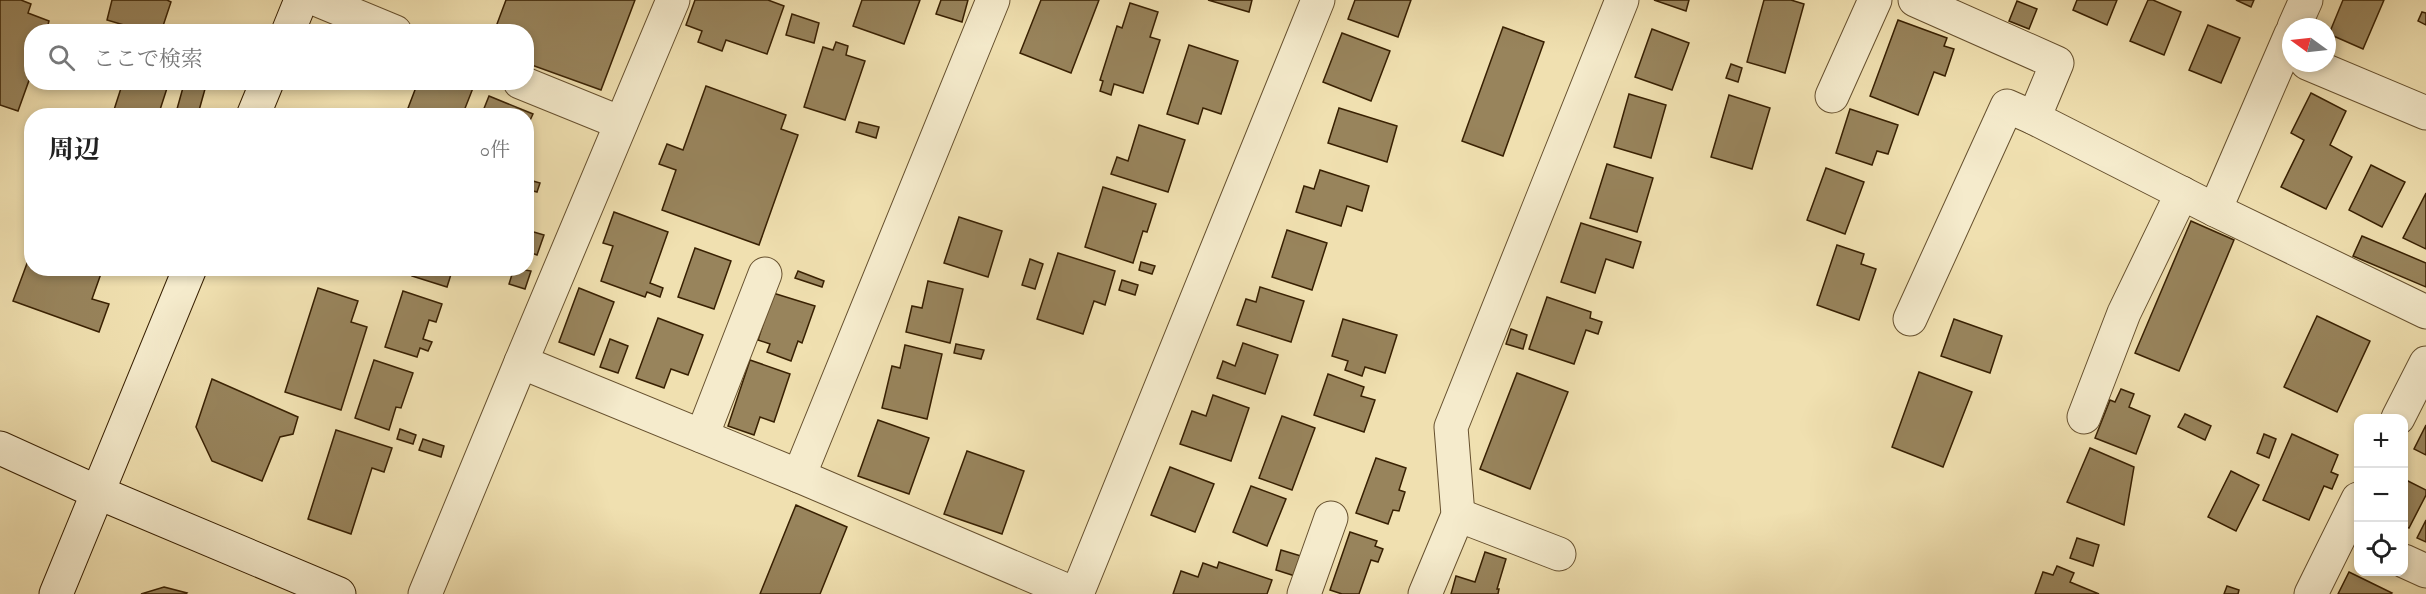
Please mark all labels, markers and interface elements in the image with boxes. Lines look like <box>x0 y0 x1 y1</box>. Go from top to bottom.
north arrow <box>2282 18 2336 72</box>
search box <box>24 24 534 90</box>
icon: search <box>45 41 78 74</box>
text: ここで検索 <box>93 45 203 73</box>
text: 周辺 <box>48 134 100 166</box>
text: 0件 <box>480 137 510 162</box>
map controls <box>2354 414 2408 576</box>
button: + <box>2354 414 2408 468</box>
button: − <box>2354 468 2408 522</box>
button: locate <box>2354 522 2408 576</box>

